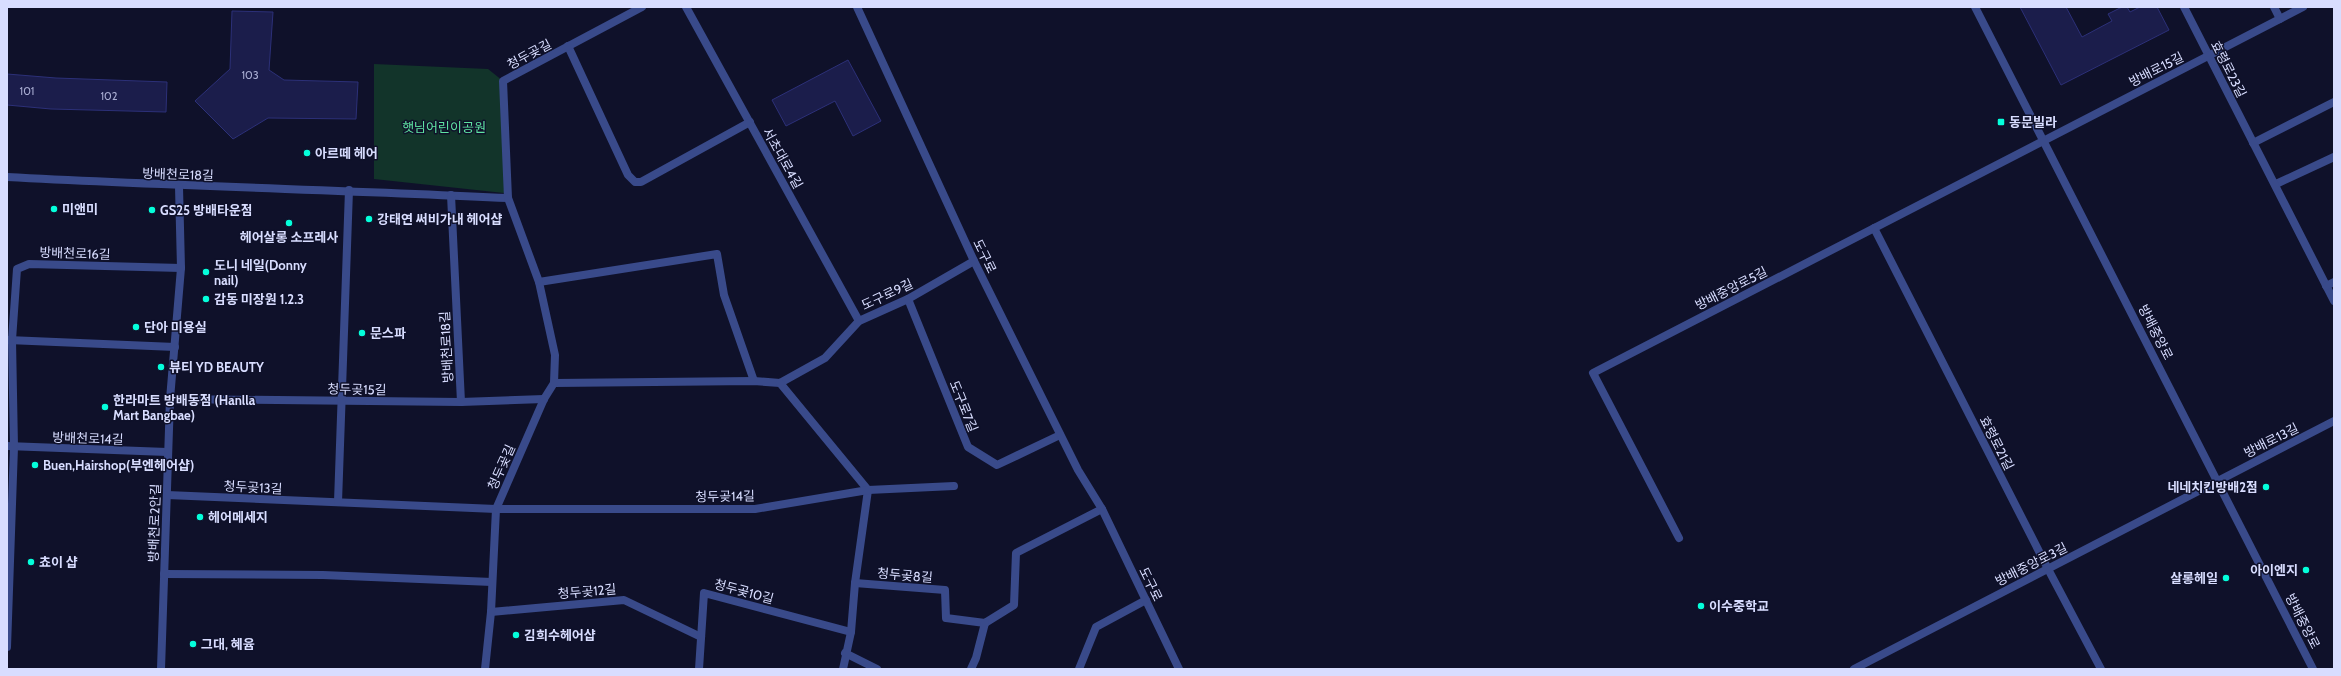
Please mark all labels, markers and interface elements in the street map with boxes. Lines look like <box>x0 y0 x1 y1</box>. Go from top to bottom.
street label: 청두곶길 <box>504 36 554 72</box>
street label: 효령로23길 <box>2208 38 2250 100</box>
street label: 방배로15길 <box>2126 48 2186 90</box>
house number: 103 <box>241 68 259 82</box>
house number: 101 <box>20 84 34 98</box>
house number: 102 <box>100 89 118 103</box>
place label: 동문빌라 <box>2009 114 2057 130</box>
marker: 동문빌라 <box>1996 117 2006 127</box>
park label: 햇님어린이공원 <box>402 119 486 135</box>
street label: 서초대로4길 <box>760 125 806 191</box>
place label: 아르떼 헤어 <box>315 145 378 161</box>
marker: 아르떼 헤어 <box>302 148 312 158</box>
street label: 방배천로18길 <box>142 165 214 183</box>
place label: 미앤미 <box>62 201 98 217</box>
place label: GS25 방배타운점 <box>160 202 253 218</box>
marker: 미앤미 <box>49 204 59 214</box>
marker: GS25 방배타운점 <box>147 205 157 215</box>
place label: 강태연 써비가내 헤어샵 <box>377 211 502 227</box>
marker: 강태연 써비가내 헤어샵 <box>364 214 374 224</box>
marker: 헤어살롱 소프레사 <box>284 218 294 228</box>
place label: 헤어살롱 소프레사 <box>240 229 338 245</box>
street label: 도구로 <box>970 236 1000 276</box>
street label: 방배천로16길 <box>39 244 111 262</box>
place label: 도니 네일(Donny nail) <box>214 257 307 288</box>
street label: 방배중앙로5길 <box>1692 263 1770 313</box>
marker: 도니 네일(Donny nail) <box>201 267 211 277</box>
street label: 도구로9길 <box>859 275 915 313</box>
place label: 감동 미장원 1.2.3 <box>214 291 304 307</box>
marker: 감동 미장원 1.2.3 <box>201 294 211 304</box>
street label: 방배중앙로 <box>2135 302 2177 362</box>
street label: 방배천로18길 <box>436 311 456 383</box>
place label: 단아 미용실 <box>144 319 207 335</box>
marker: 단아 미용실 <box>131 322 141 332</box>
place label: 문스파 <box>370 325 406 341</box>
marker: 문스파 <box>357 328 367 338</box>
place label: 뷰티 YD BEAUTY <box>169 359 264 375</box>
marker: 뷰티 YD BEAUTY <box>156 362 166 372</box>
street label: 도구로7길 <box>946 378 982 434</box>
street label: 청두곶15길 <box>327 380 387 398</box>
place label: 한라마트 방배동점 (Hanlla Mart Bangbae) <box>113 392 256 423</box>
marker: 한라마트 방배동점 (Hanlla Mart Bangbae) <box>100 402 110 412</box>
street label: 효령로21길 <box>1977 413 2017 473</box>
street label: 방배로13길 <box>2241 419 2301 461</box>
street label: 방배천로14길 <box>52 429 124 447</box>
street label: 청두곶길 <box>484 442 518 492</box>
place label: Buen,Hairshop(부엔헤어샵) <box>43 457 194 473</box>
marker: Buen,Hairshop(부엔헤어샵) <box>30 460 40 470</box>
street label: 청두곶13길 <box>223 477 283 497</box>
place label: 네네치킨방배2점 <box>2167 479 2258 495</box>
marker: 네네치킨방배2점 <box>2261 482 2271 492</box>
street label: 방배천로2안길 <box>145 483 163 563</box>
street label: 청두곶14길 <box>695 487 755 505</box>
place label: 헤어메세지 <box>208 509 268 525</box>
marker: 헤어메세지 <box>195 512 205 522</box>
street label: 방배중앙로3길 <box>1992 539 2070 589</box>
place label: 쵸이 샵 <box>39 554 78 570</box>
marker: 쵸이 샵 <box>26 557 36 567</box>
place label: 아이엔지 <box>2250 562 2298 578</box>
street label: 도구로 <box>1136 564 1166 604</box>
street label: 청두곶8길 <box>877 565 933 585</box>
marker: 아이엔지 <box>2301 565 2311 575</box>
place label: 살롱헤일 <box>2170 570 2218 586</box>
marker: 살롱헤일 <box>2221 573 2231 583</box>
street label: 청두곶10길 <box>712 575 776 607</box>
street label: 청두곶12길 <box>557 580 617 602</box>
street label: 방배중앙로 <box>2282 591 2324 651</box>
place label: 이수중학교 <box>1709 598 1769 614</box>
marker: 이수중학교 <box>1696 601 1706 611</box>
place label: 김희수헤어샵 <box>524 627 596 643</box>
marker: 김희수헤어샵 <box>511 630 521 640</box>
place label: 그대, 혜윰 <box>201 636 255 652</box>
marker: 그대, 혜윰 <box>188 639 198 649</box>

